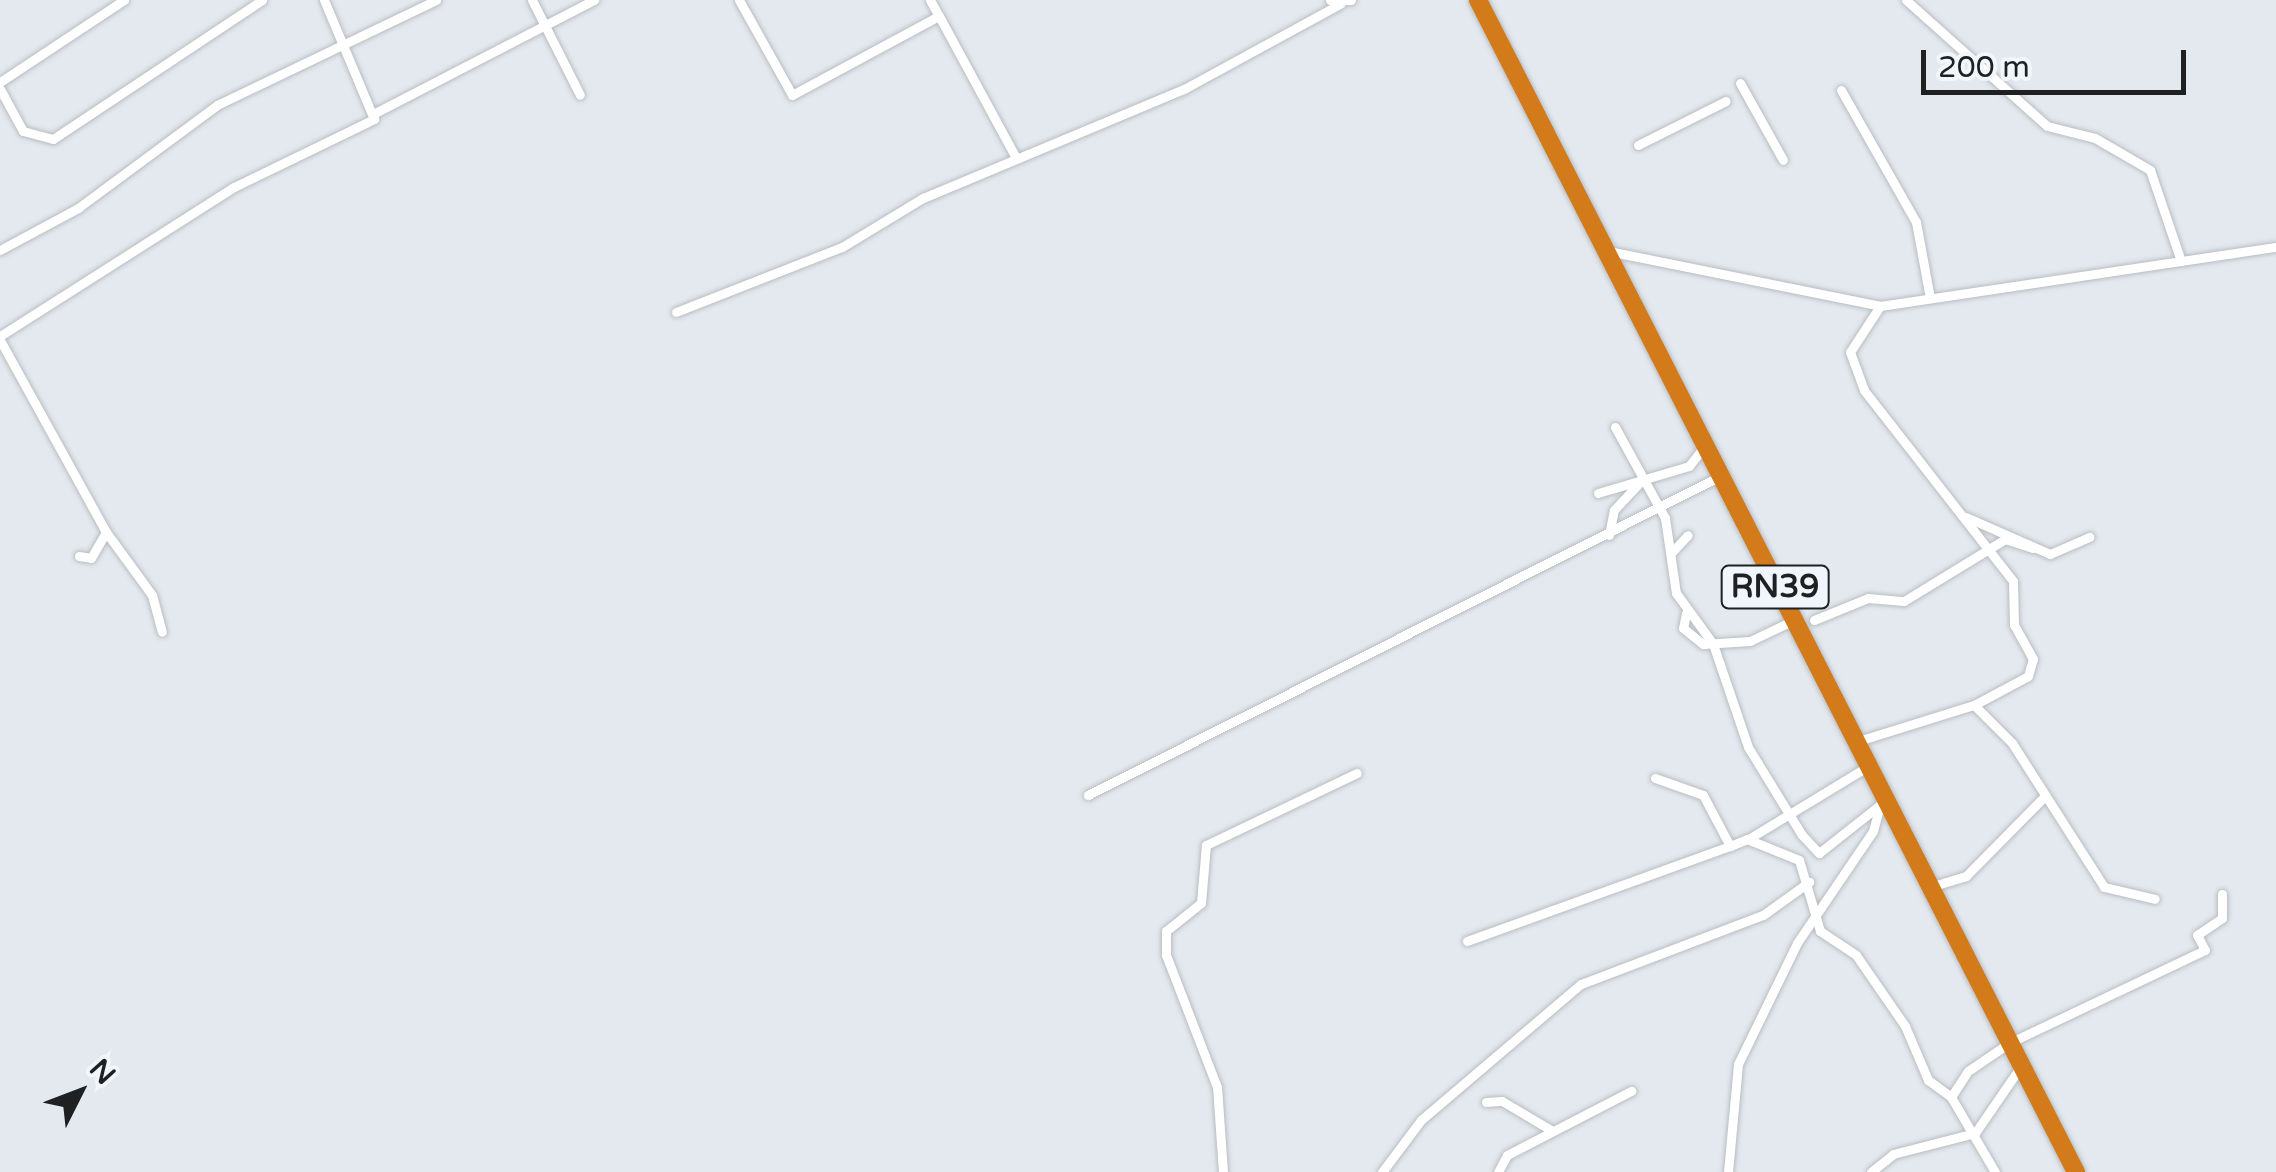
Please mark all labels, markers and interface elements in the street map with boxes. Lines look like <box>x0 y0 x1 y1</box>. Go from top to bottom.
scale bar <box>1926 30 2191 92</box>
text: 200 m <box>1938 49 2030 86</box>
road number: RN39 <box>1720 560 1830 614</box>
north arrow <box>30 1042 130 1142</box>
text: N <box>82 1052 122 1092</box>

